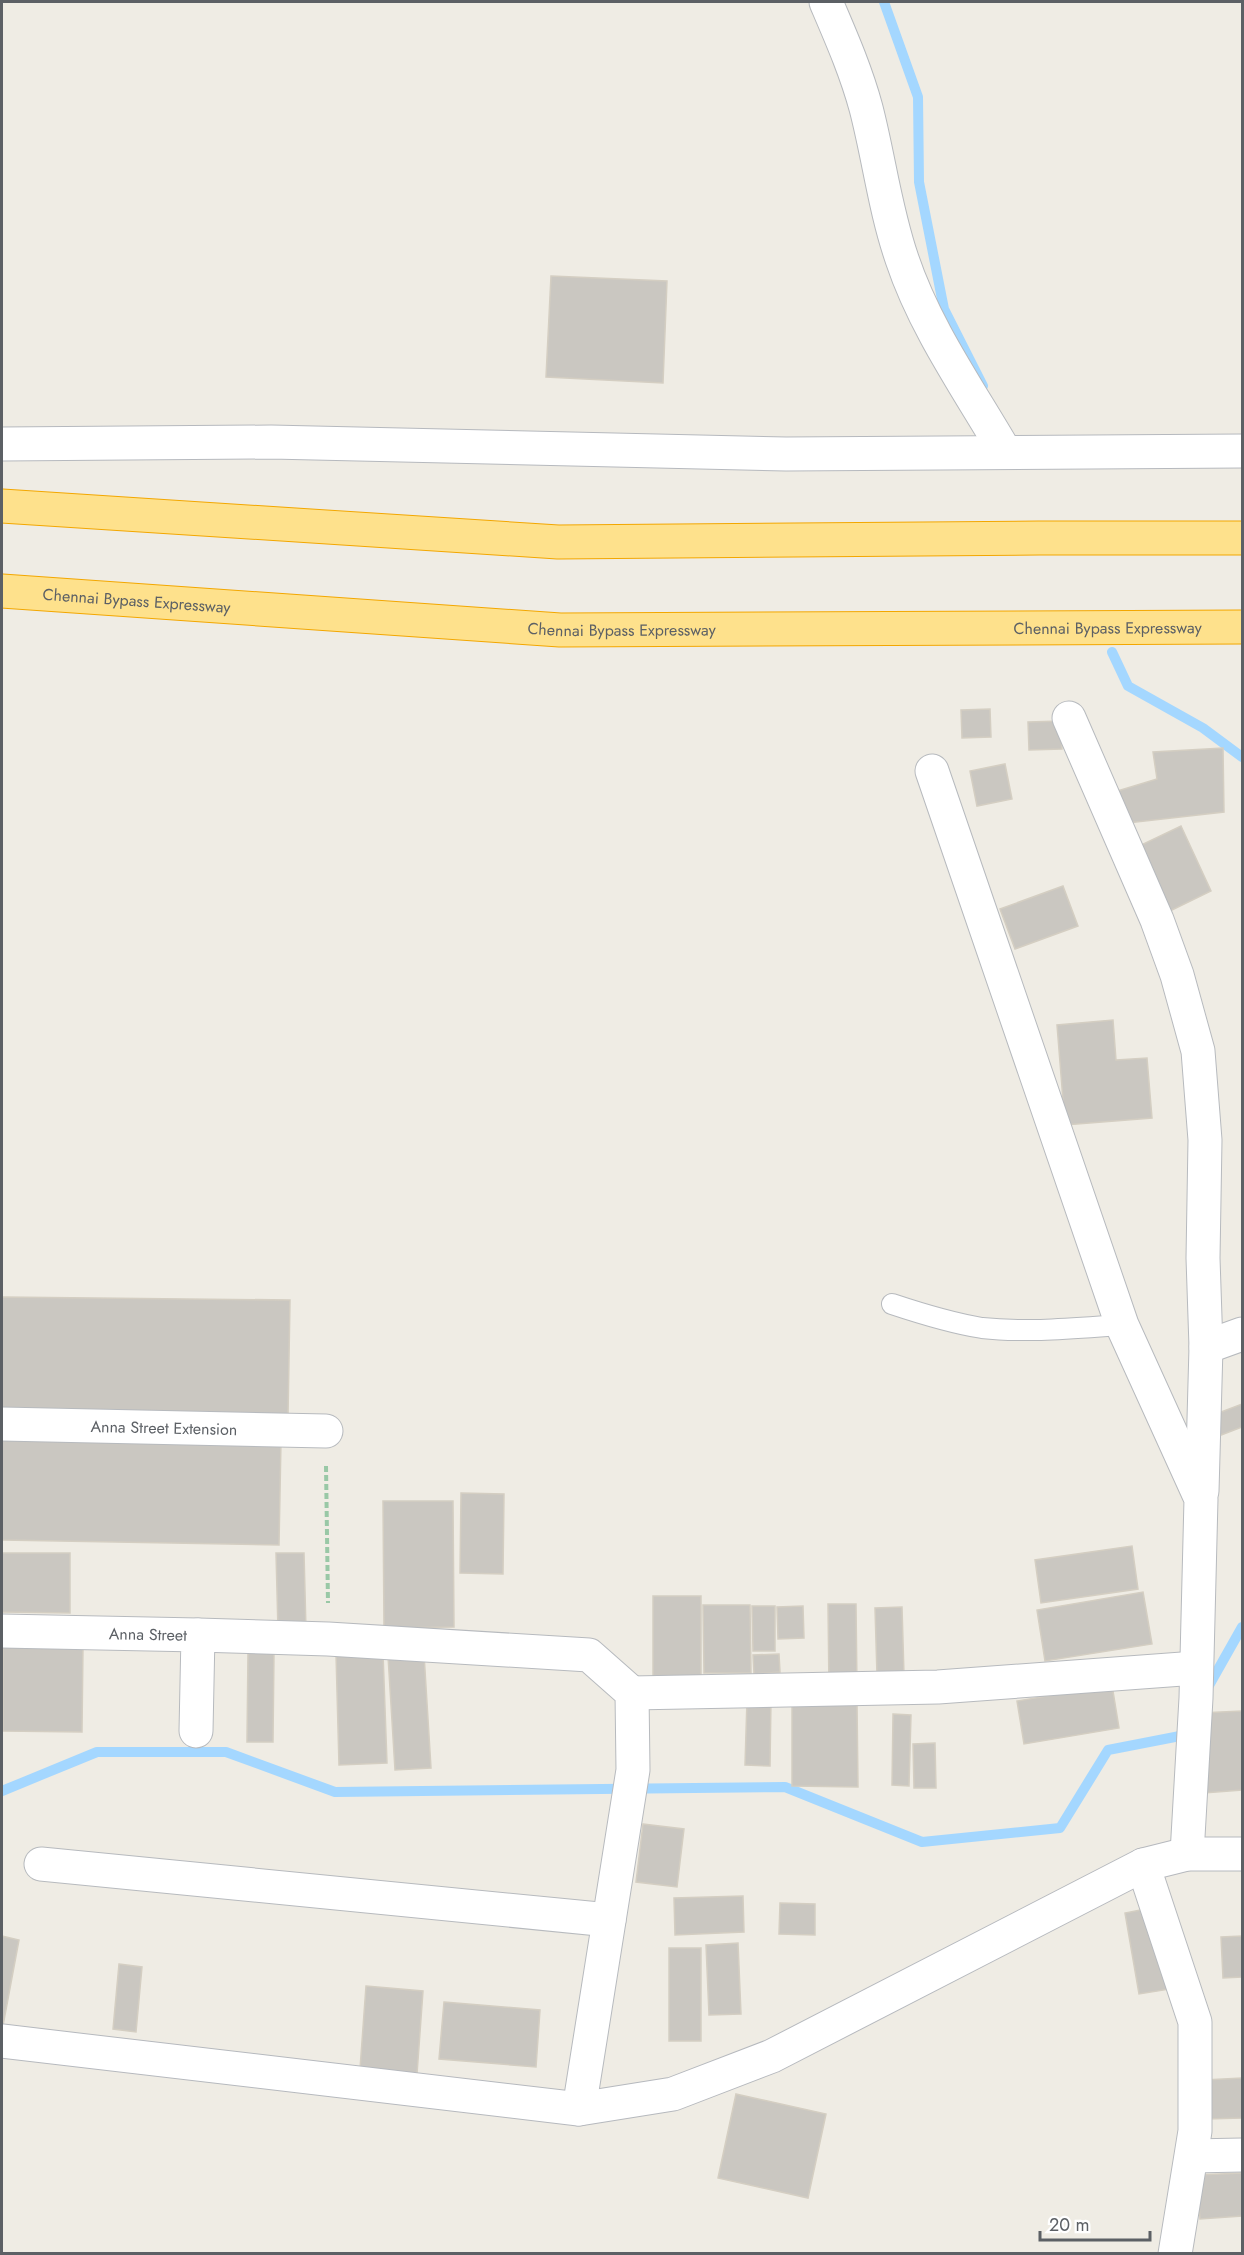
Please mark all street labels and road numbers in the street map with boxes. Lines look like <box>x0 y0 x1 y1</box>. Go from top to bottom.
street label: Chennai Bypass Expressway <box>42 582 232 619</box>
street label: Chennai Bypass Expressway <box>527 616 717 642</box>
street label: Chennai Bypass Expressway <box>1013 616 1203 640</box>
street label: Anna Street Extension <box>90 1414 238 1441</box>
street label: Anna Street <box>109 1622 187 1646</box>

